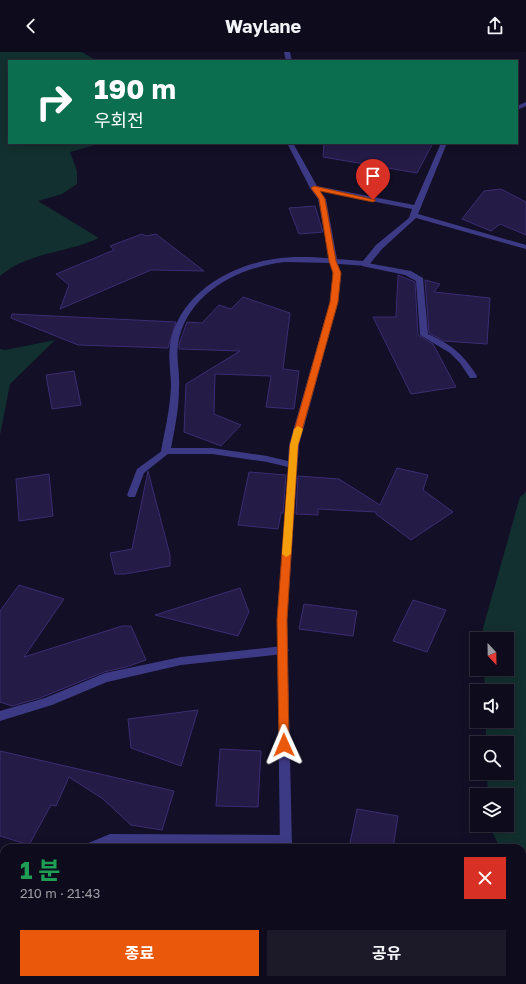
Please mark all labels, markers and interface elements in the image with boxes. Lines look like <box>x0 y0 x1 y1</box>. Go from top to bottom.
icon: back <box>20 15 42 37</box>
text: Waylane <box>225 15 301 37</box>
icon: share <box>484 15 506 37</box>
text: 190 m <box>94 72 176 105</box>
icon: right <box>28 76 80 128</box>
text: 우회전 <box>94 109 144 131</box>
pin <box>356 159 390 200</box>
icon: arrive <box>362 165 384 187</box>
north arrow <box>470 632 514 676</box>
map controls <box>470 632 514 832</box>
button: sound <box>470 684 514 728</box>
position arrow <box>263 724 305 766</box>
button: search <box>470 736 514 780</box>
button: layers <box>470 788 514 832</box>
text: 1 분 <box>20 855 60 884</box>
button: close <box>464 857 506 899</box>
text: 210 m · 21:43 <box>20 885 100 901</box>
button: 종료 <box>20 930 259 976</box>
button: 공유 <box>267 930 506 976</box>

